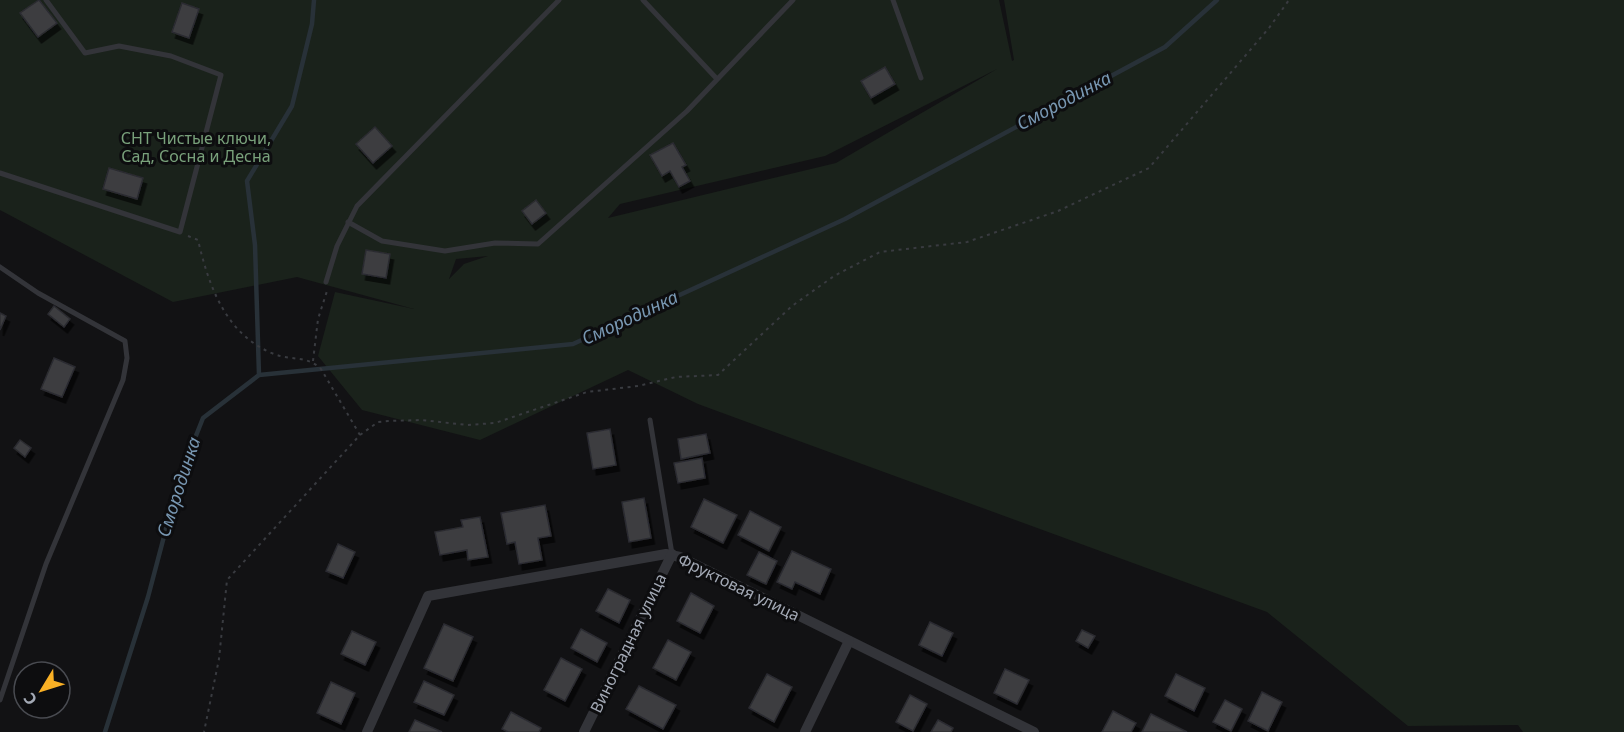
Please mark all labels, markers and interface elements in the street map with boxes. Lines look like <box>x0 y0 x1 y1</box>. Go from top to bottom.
water label: Смородинка <box>1012 65 1115 135</box>
park label: СНТ Чистые ключи, Сад, Сосна и Десна <box>121 127 271 167</box>
water label: Смородинка <box>577 284 682 350</box>
water label: Смородинка <box>151 434 205 540</box>
street label: Фруктовая улица <box>675 548 803 626</box>
street label: Виноградная улица <box>585 570 671 716</box>
north arrow <box>12 660 72 720</box>
text: С <box>18 688 42 710</box>

